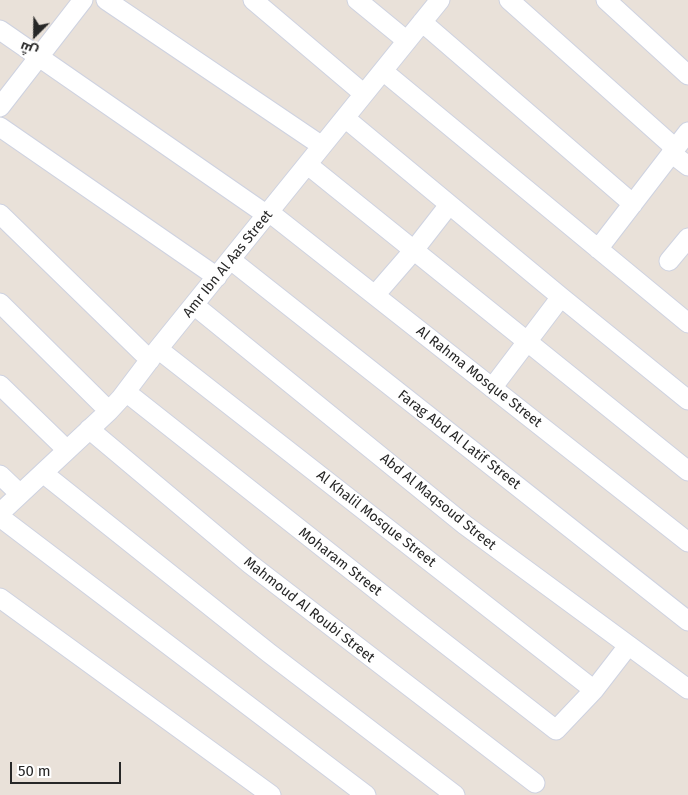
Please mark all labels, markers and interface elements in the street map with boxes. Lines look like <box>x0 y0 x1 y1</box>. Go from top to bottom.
north arrow <box>10 10 60 60</box>
text: ش <box>17 38 41 61</box>
street label: Amr Ibn Al Aas Street <box>180 207 276 321</box>
street label: Al Rahma Mosque Street <box>413 323 545 431</box>
street label: Farag Abd Al Latif Street <box>394 387 524 493</box>
street label: Abd Al Maqsoud Street <box>377 450 499 554</box>
street label: Al Khalil Mosque Street <box>313 467 439 571</box>
street label: Moharam Street <box>295 524 385 600</box>
street label: Mahmoud Al Roubi Street <box>240 554 378 666</box>
scale bar <box>12 752 124 784</box>
text: 50 m <box>18 762 51 780</box>

